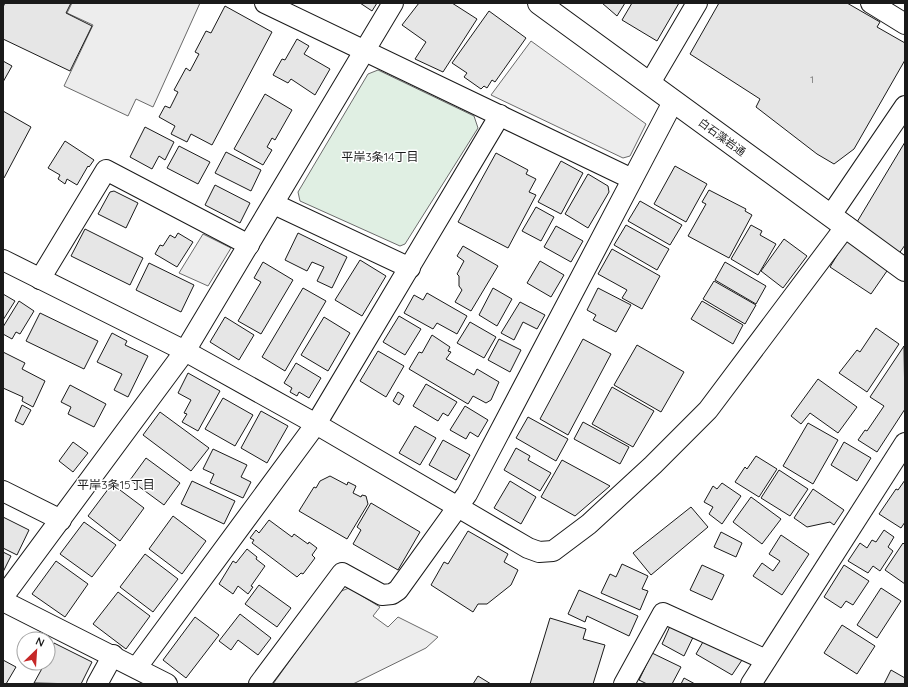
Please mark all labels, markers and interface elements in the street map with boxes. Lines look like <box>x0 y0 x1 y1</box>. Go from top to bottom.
house number: 1 <box>810 74 814 85</box>
street label: 白石藻岩通 <box>696 115 748 159</box>
district label: 平岸3条14丁目 <box>342 149 418 164</box>
district label: 平岸3条15丁目 <box>77 477 155 492</box>
north arrow <box>16 631 56 671</box>
text: N <box>34 634 47 650</box>

